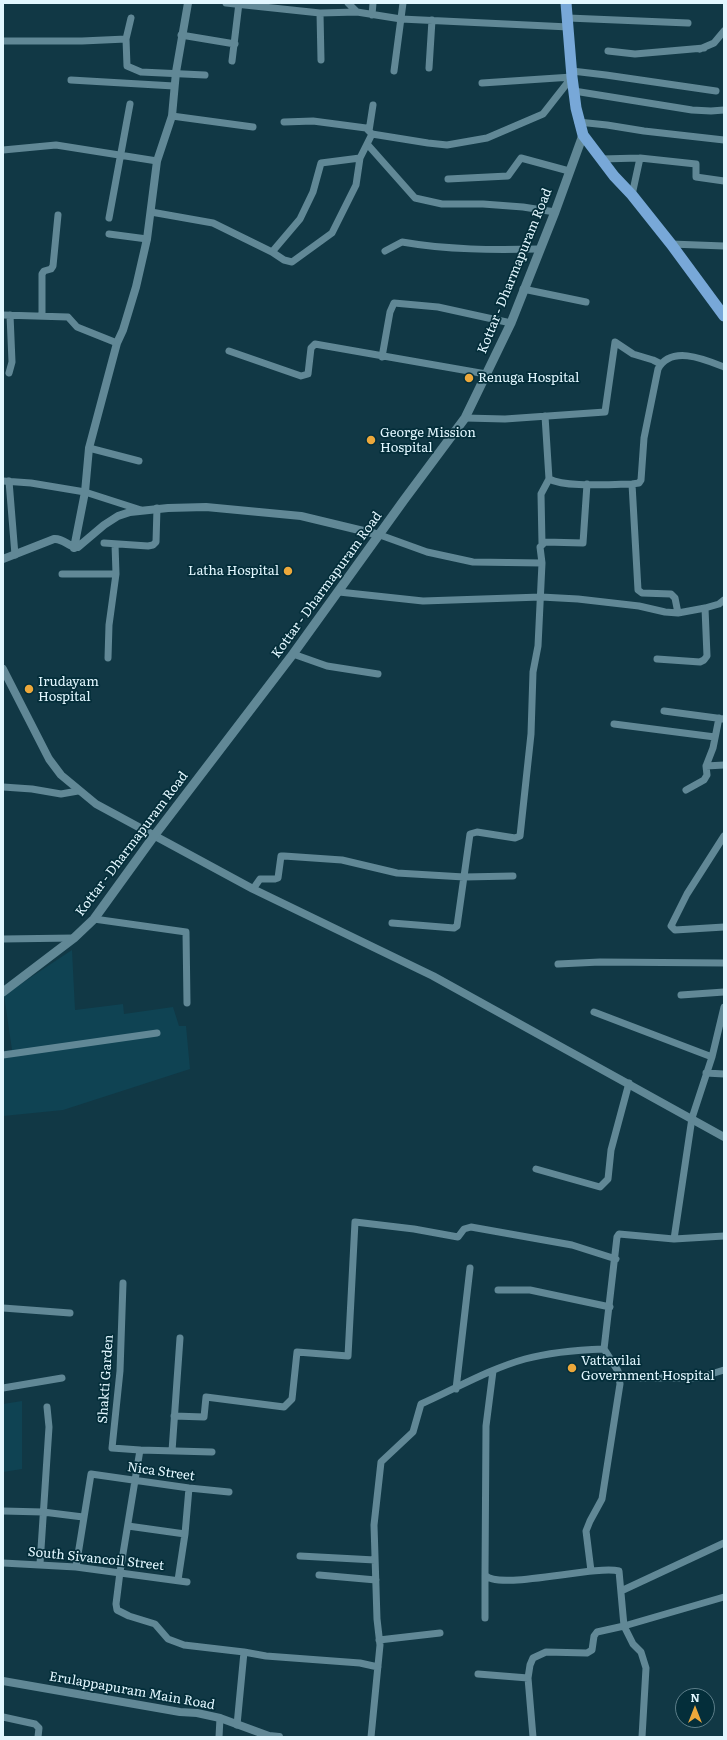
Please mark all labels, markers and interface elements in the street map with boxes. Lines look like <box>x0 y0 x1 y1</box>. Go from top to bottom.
street label: Kottar - Dharmapuram Road <box>475 186 555 356</box>
place label: Renuga Hospital <box>478 370 579 386</box>
marker: Renuga Hospital <box>463 372 475 384</box>
place label: George Mission Hospital <box>380 425 476 456</box>
marker: George Mission Hospital <box>365 434 377 446</box>
street label: Kottar - Dharmapuram Road <box>269 509 385 661</box>
place label: Latha Hospital <box>188 563 279 579</box>
marker: Latha Hospital <box>282 565 294 577</box>
place label: Irudayam Hospital <box>38 674 99 705</box>
marker: Irudayam Hospital <box>23 683 35 695</box>
street label: Kottar - Dharmapuram Road <box>72 769 192 919</box>
street label: Shakti Garden <box>95 1334 117 1424</box>
place label: Vattavilai Government Hospital <box>581 1353 715 1384</box>
marker: Vattavilai Government Hospital <box>566 1362 578 1374</box>
street label: Nica Street <box>126 1460 196 1484</box>
street label: South Sivancoil Street <box>27 1544 165 1574</box>
street label: Erulappapuram Main Road <box>48 1669 216 1713</box>
north arrow <box>675 1688 715 1728</box>
text: N <box>690 1689 700 1705</box>

